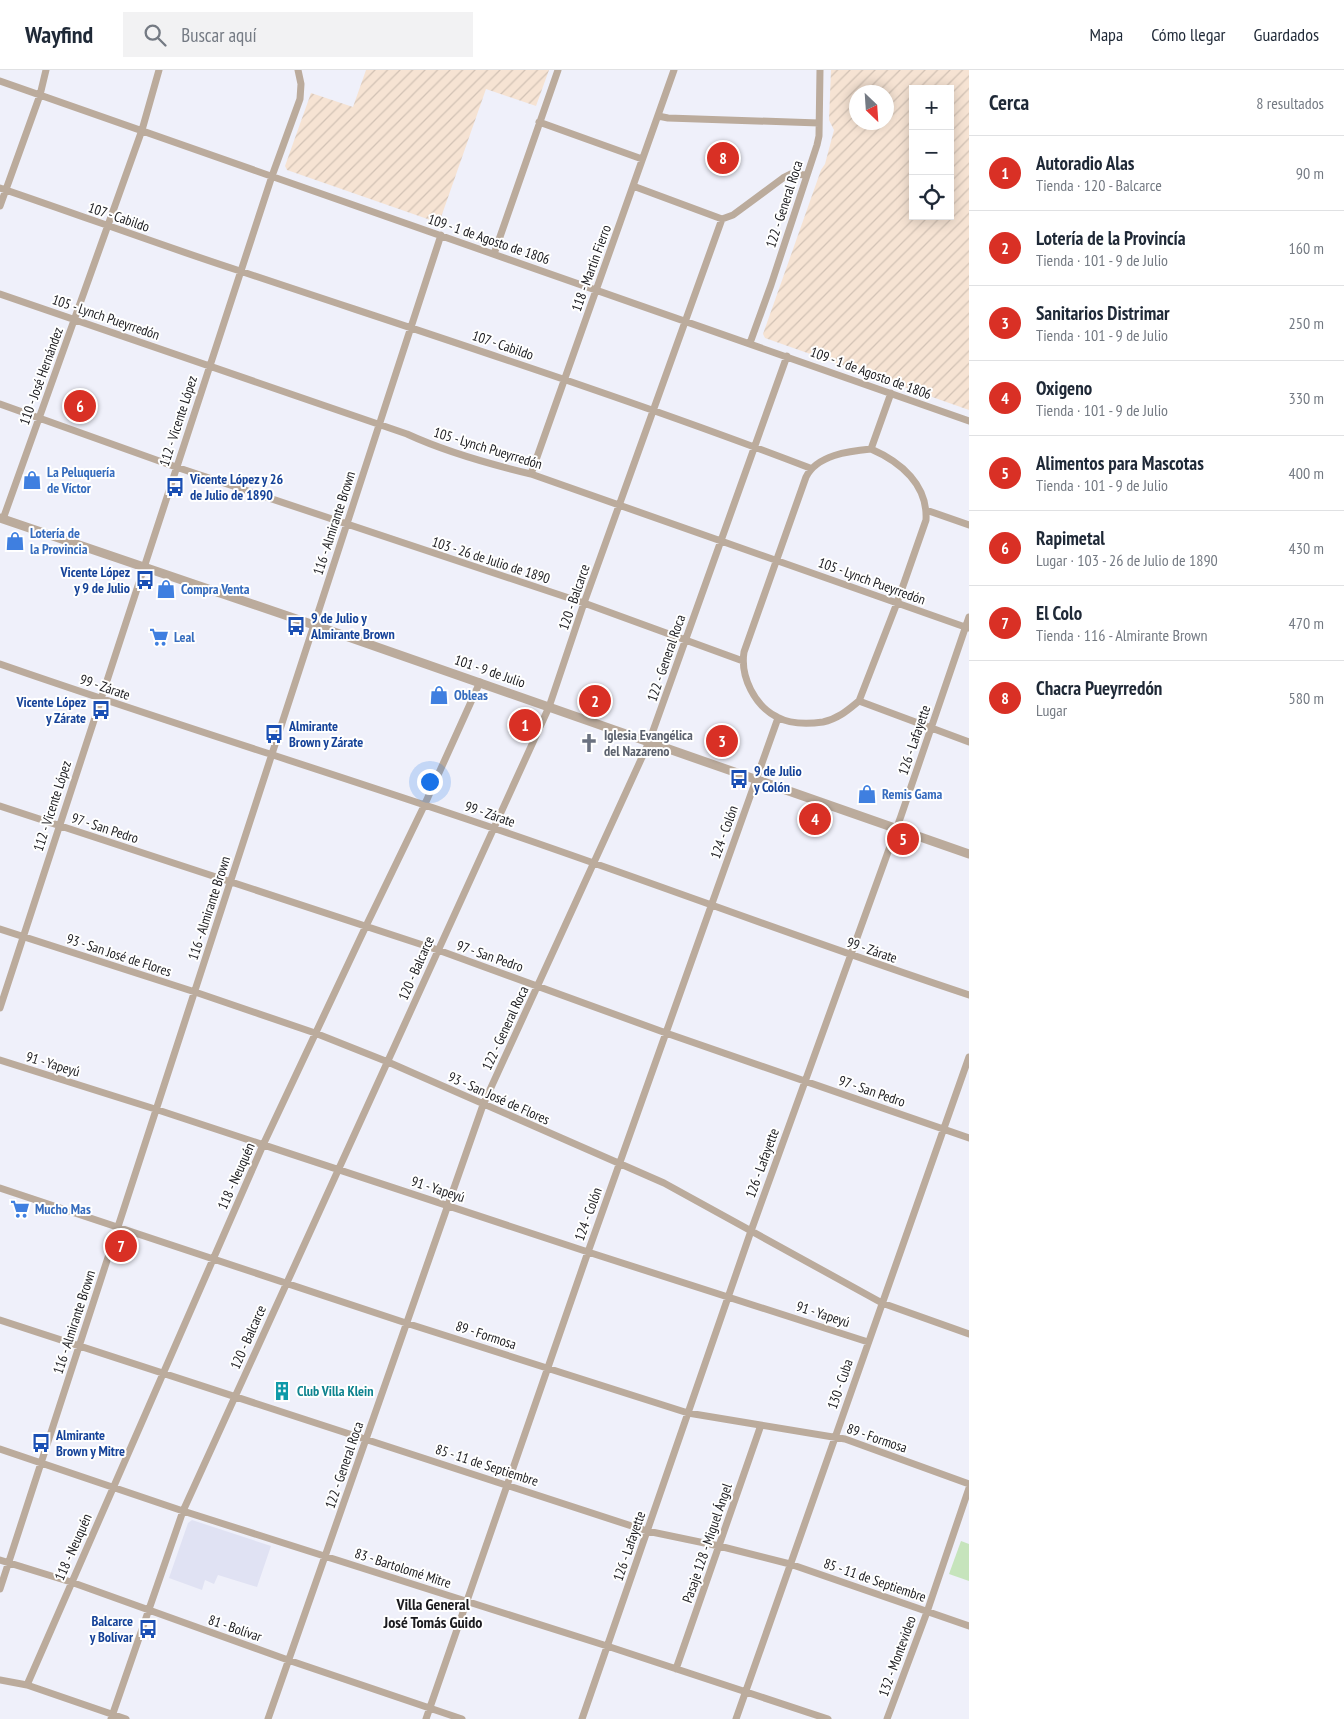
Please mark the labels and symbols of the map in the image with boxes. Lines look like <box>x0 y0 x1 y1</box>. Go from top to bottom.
north arrow <box>849 85 894 130</box>
pin: 8 <box>707 139 739 177</box>
street label: 122 - General Roca <box>761 158 807 250</box>
street label: 107 - Cabildo <box>86 198 152 236</box>
street label: 109 - 1 de Agosto de 1806 <box>426 210 552 268</box>
street label: 118 - Martín Fierro <box>567 222 615 314</box>
street label: 105 - Lynch Pueyrredón <box>50 290 162 344</box>
street label: 110 - José Hernández <box>15 325 67 427</box>
street label: 107 - Cabildo <box>470 326 536 364</box>
street label: 109 - 1 de Agosto de 1806 <box>808 343 934 403</box>
street label: 112 - Vicente López <box>155 373 201 469</box>
pin: 6 <box>64 387 96 425</box>
street label: 105 - Lynch Pueyrredón <box>432 423 544 473</box>
place label: La Peluquería de Víctor <box>47 463 115 497</box>
shop icon: La Peluquería de Víctor <box>21 469 43 491</box>
street label: 116 - Almirante Brown <box>309 469 359 577</box>
place label: Vicente López y 26 de Julio de 1890 <box>189 470 284 504</box>
bus stop icon: Vicente López y 26 de Julio de 1890 <box>164 476 186 498</box>
place label: Lotería de la Provincia <box>30 524 88 558</box>
shop icon: Lotería de la Provincia <box>4 530 26 552</box>
street label: 103 - 26 de Julio de 1890 <box>430 532 552 588</box>
street label: 105 - Lynch Pueyrredón <box>816 553 928 609</box>
street label: 120 - Balcarce <box>554 562 594 632</box>
place label: Vicente López y 9 de Julio <box>59 563 130 597</box>
bus stop icon: Vicente López y 9 de Julio <box>134 569 156 591</box>
shop icon: Compra Venta <box>155 578 177 600</box>
place label: Compra Venta <box>181 580 250 598</box>
place label: 9 de Julio y Almirante Brown <box>310 609 395 643</box>
street label: 122 - General Roca <box>643 612 689 704</box>
bus stop icon: 9 de Julio y Almirante Brown <box>285 615 307 637</box>
supermarket icon: Leal <box>148 626 170 648</box>
place label: Leal <box>174 628 195 646</box>
street label: 101 - 9 de Julio <box>452 650 528 692</box>
street label: 99 - Zárate <box>77 670 133 704</box>
pin: 2 <box>579 682 611 720</box>
shop icon: Obleas <box>428 684 450 706</box>
place label: Obleas <box>454 686 488 704</box>
place label: Vicente López y Zárate <box>15 693 86 727</box>
bus stop icon: Vicente López y Zárate <box>90 699 112 721</box>
street label: 126 - Lafayette <box>894 703 934 777</box>
pin: 1 <box>509 706 541 744</box>
place label: Almirante Brown y Zárate <box>288 717 363 751</box>
pin: 3 <box>706 722 738 760</box>
bus stop icon: Almirante Brown y Zárate <box>263 723 285 745</box>
place label: Iglesia Evangélica del Nazareno <box>604 726 693 760</box>
church icon: Iglesia Evangélica del Nazareno <box>578 732 600 754</box>
street label: 112 - Vicente López <box>29 758 75 854</box>
place label: 9 de Julio y Colón <box>753 762 802 796</box>
bus stop icon: 9 de Julio y Colón <box>728 768 750 790</box>
your location <box>417 769 443 795</box>
shop icon: Remis Gama <box>856 783 878 805</box>
place label: Remis Gama <box>882 785 943 803</box>
street label: 99 - Zárate <box>462 797 518 831</box>
pin: 4 <box>799 800 831 838</box>
street label: 124 - Colón <box>706 803 742 861</box>
street label: 97 - San Pedro <box>69 809 141 847</box>
pin: 5 <box>887 820 919 858</box>
street label: 116 - Almirante Brown <box>184 854 234 962</box>
street label: 93 - San José de Flores <box>64 930 174 981</box>
street label: 120 - Balcarce <box>394 933 438 1003</box>
street label: 99 - Zárate <box>844 933 900 967</box>
street label: 97 - San Pedro <box>454 936 526 976</box>
street label: 122 - General Roca <box>478 983 532 1073</box>
street label: 91 - Yapeyú <box>24 1047 82 1081</box>
street label: 93 - San José de Flores <box>445 1068 553 1129</box>
street label: 97 - San Pedro <box>836 1071 908 1111</box>
street label: 126 - Lafayette <box>741 1126 783 1200</box>
street label: 118 - Neuquén <box>213 1140 259 1212</box>
street label: 91 - Yapeyú <box>409 1172 467 1206</box>
street label: 124 - Colón <box>570 1185 606 1243</box>
supermarket icon: Mucho Mas <box>9 1198 31 1220</box>
place label: Mucho Mas <box>35 1200 91 1218</box>
pin: 7 <box>105 1227 137 1265</box>
street label: 116 - Almirante Brown <box>49 1268 99 1376</box>
street label: 91 - Yapeyú <box>794 1297 852 1331</box>
street label: 120 - Balcarce <box>226 1302 270 1372</box>
street label: 89 - Formosa <box>453 1317 519 1353</box>
street label: 130 - Cuba <box>823 1357 857 1411</box>
building icon: Club Villa Klein <box>271 1380 293 1402</box>
place label: Club Villa Klein <box>297 1382 374 1400</box>
street label: 122 - General Roca <box>321 1419 367 1511</box>
street label: 89 - Formosa <box>844 1419 910 1457</box>
place label: Almirante Brown y Mitre <box>55 1426 125 1460</box>
bus stop icon: Almirante Brown y Mitre <box>30 1432 52 1454</box>
street label: 85 - 11 de Septiembre <box>433 1440 541 1490</box>
street label: Pasaje 128 - Miguel Ángel <box>678 1480 736 1605</box>
street label: 126 - Lafayette <box>609 1509 649 1583</box>
street label: 118 - Neuquén <box>50 1511 96 1583</box>
street label: 83 - Bartolomé Mitre <box>353 1544 454 1592</box>
street label: 85 - 11 de Septiembre <box>821 1554 929 1606</box>
district label: Villa General José Tomás Guido <box>383 1594 482 1632</box>
street label: 81 - Bolívar <box>206 1610 264 1646</box>
place label: Balcarce y Bolívar <box>89 1612 134 1646</box>
street label: 132 - Montevideo <box>874 1613 920 1699</box>
bus stop icon: Balcarce y Bolívar <box>137 1618 159 1640</box>

